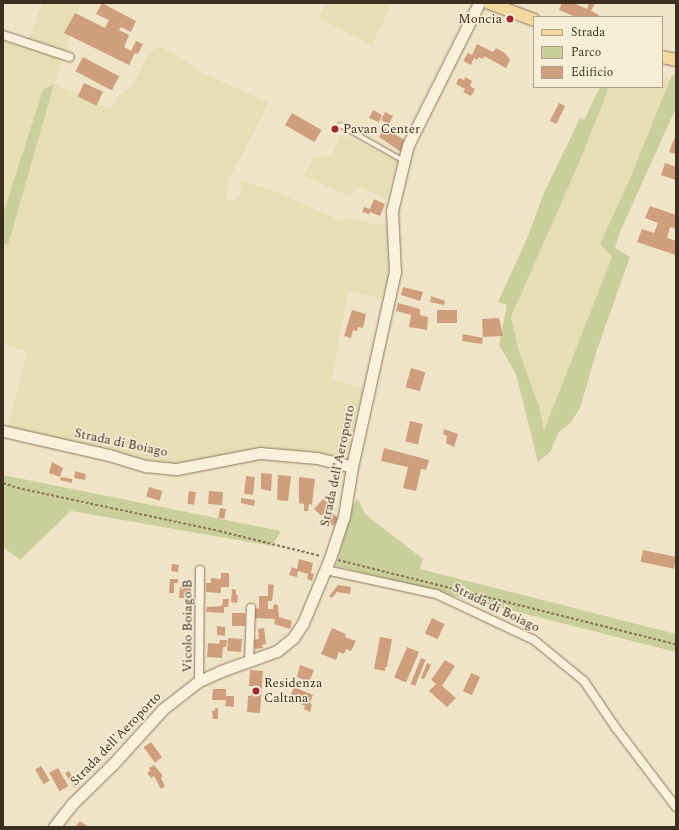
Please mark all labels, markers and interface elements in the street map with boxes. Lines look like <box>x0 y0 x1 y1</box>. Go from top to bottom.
place label: Moncia <box>458 11 502 27</box>
marker: Moncia <box>505 14 515 24</box>
legend <box>533 16 663 88</box>
text: Strada <box>571 23 605 42</box>
text: Parco <box>571 43 601 62</box>
text: Edificio <box>571 63 613 82</box>
place label: Pavan Center <box>343 121 420 137</box>
marker: Pavan Center <box>330 124 340 134</box>
street label: Strada dell'Aeroporto <box>317 404 359 528</box>
street label: Strada di Boiago <box>73 426 169 460</box>
street label: Vicolo Boiago B <box>180 580 196 672</box>
street label: Strada di Boiago <box>450 580 542 636</box>
place label: Residenza Caltana <box>264 676 322 707</box>
marker: Residenza Caltana <box>251 686 261 696</box>
street label: Strada dell'Aeroporto <box>67 689 165 789</box>

